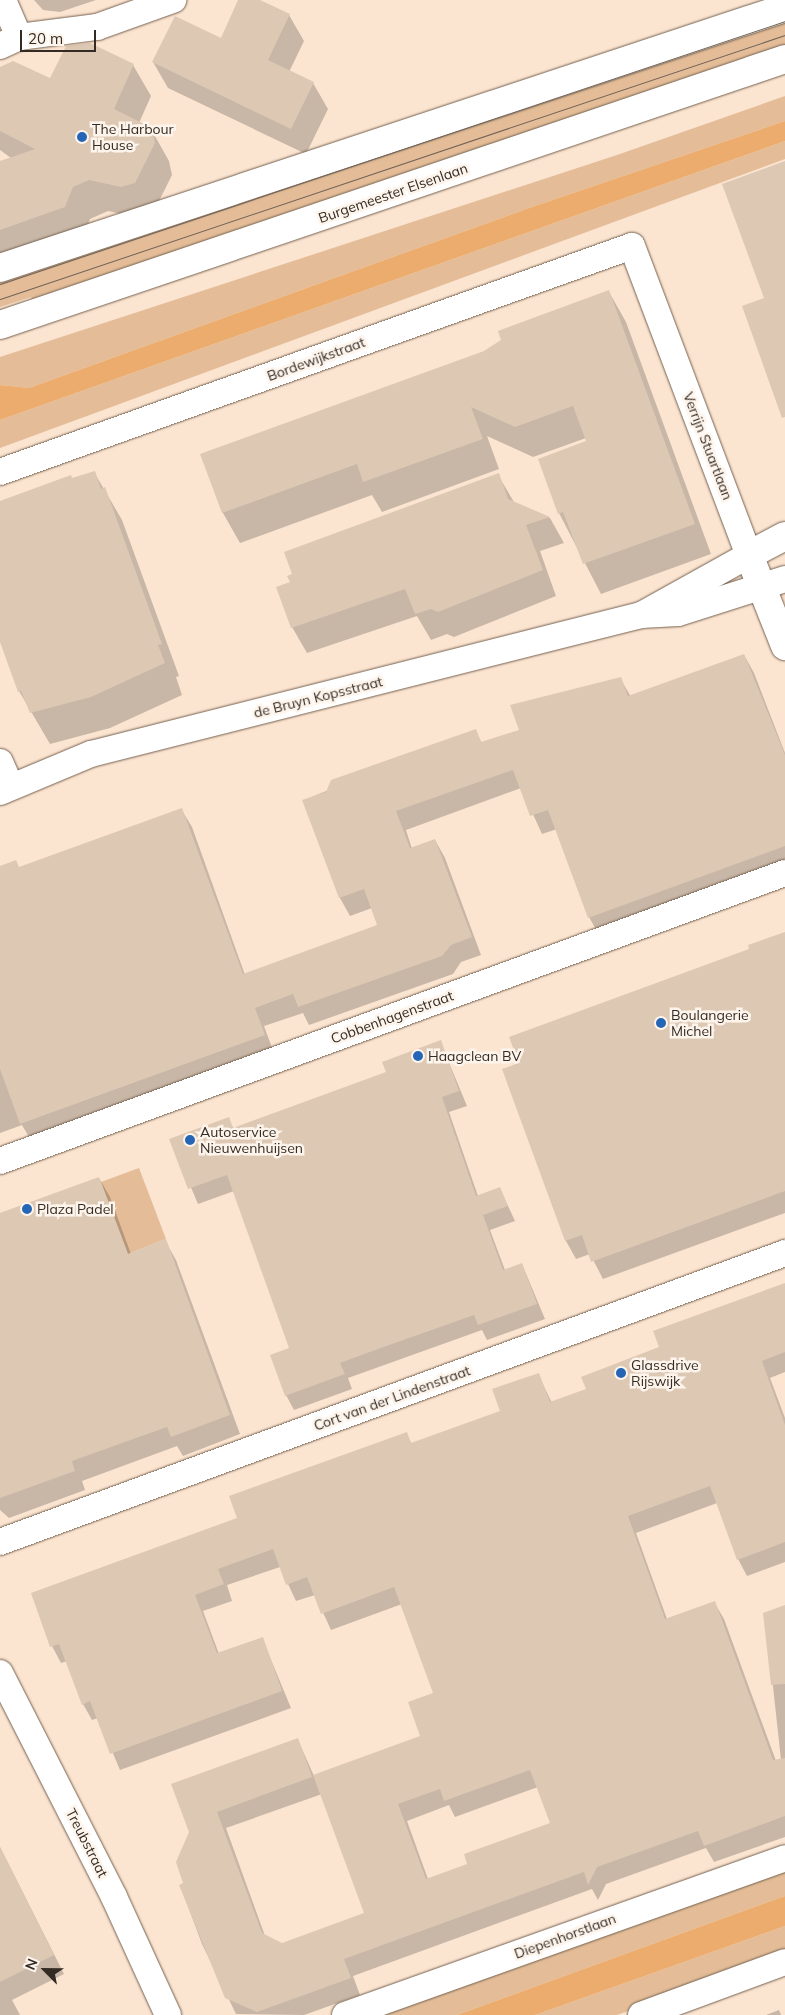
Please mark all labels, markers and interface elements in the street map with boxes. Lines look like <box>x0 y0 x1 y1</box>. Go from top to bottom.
scale bar <box>22 20 99 52</box>
text: 20 m <box>28 29 63 48</box>
place label: The Harbour House <box>92 121 174 154</box>
marker: The Harbour House <box>76 131 88 143</box>
street label: Burgemeester Elsenlaan <box>316 160 470 226</box>
street label: Bordewijkstraat <box>265 334 367 384</box>
street label: Verrijn Stuartlaan <box>680 390 736 502</box>
street label: de Bruyn Kopsstraat <box>252 673 384 721</box>
street label: Cobbenhagenstraat <box>328 987 456 1047</box>
place label: Boulangerie Michel <box>671 1007 749 1040</box>
marker: Boulangerie Michel <box>655 1017 667 1029</box>
place label: Haagclean BV <box>428 1048 521 1064</box>
marker: Haagclean BV <box>412 1050 424 1062</box>
place label: Autoservice Nieuwenhuijsen <box>200 1124 303 1156</box>
marker: Autoservice Nieuwenhuijsen <box>184 1134 196 1146</box>
place label: Plaza Padel <box>37 1201 114 1217</box>
marker: Plaza Padel <box>21 1203 33 1215</box>
place label: Glassdrive Rijswijk <box>631 1357 699 1390</box>
street label: Cort van der Lindenstraat <box>311 1362 473 1434</box>
marker: Glassdrive Rijswijk <box>615 1367 627 1379</box>
street label: Treubstraat <box>63 1806 111 1880</box>
street label: Diepenhorstlaan <box>512 1910 618 1962</box>
north arrow <box>20 1945 70 1995</box>
text: N <box>21 1956 42 1973</box>

